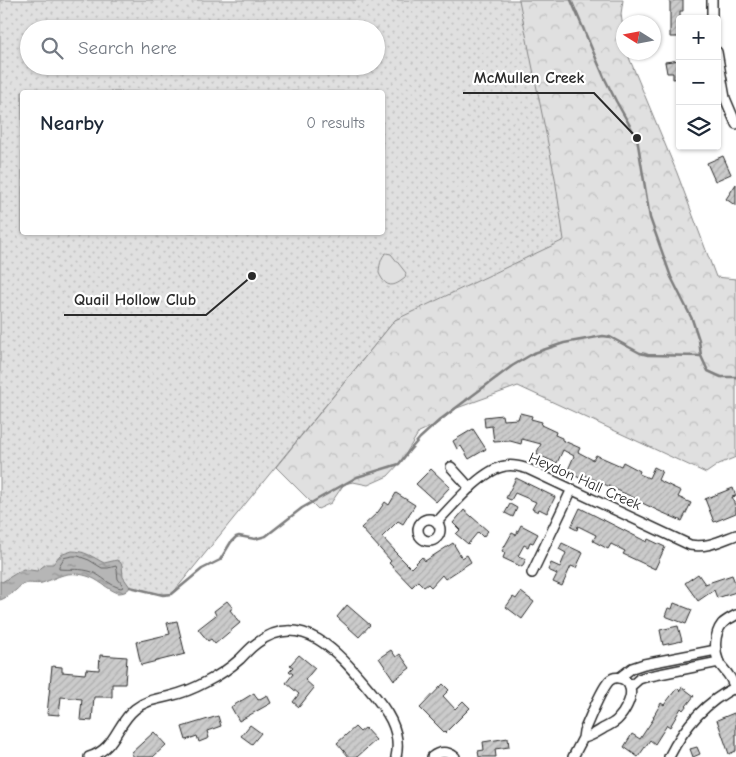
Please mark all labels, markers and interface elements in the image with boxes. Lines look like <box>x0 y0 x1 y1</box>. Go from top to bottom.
north arrow <box>616 15 661 60</box>
map controls <box>676 15 721 150</box>
button: + <box>676 15 721 60</box>
search box <box>20 20 385 75</box>
icon: search <box>38 34 66 62</box>
text: Search here <box>78 37 177 59</box>
button: − <box>676 60 721 105</box>
callout: McMullen Creek <box>463 62 594 93</box>
text: McMullen Creek <box>474 69 584 87</box>
button: layers <box>676 105 721 150</box>
text: Nearby <box>40 111 104 135</box>
text: 0 results <box>306 114 365 132</box>
callout: Quail Hollow Club <box>64 284 206 315</box>
text: Quail Hollow Club <box>74 291 196 309</box>
street label: Heydon Hall Creek <box>526 448 645 514</box>

